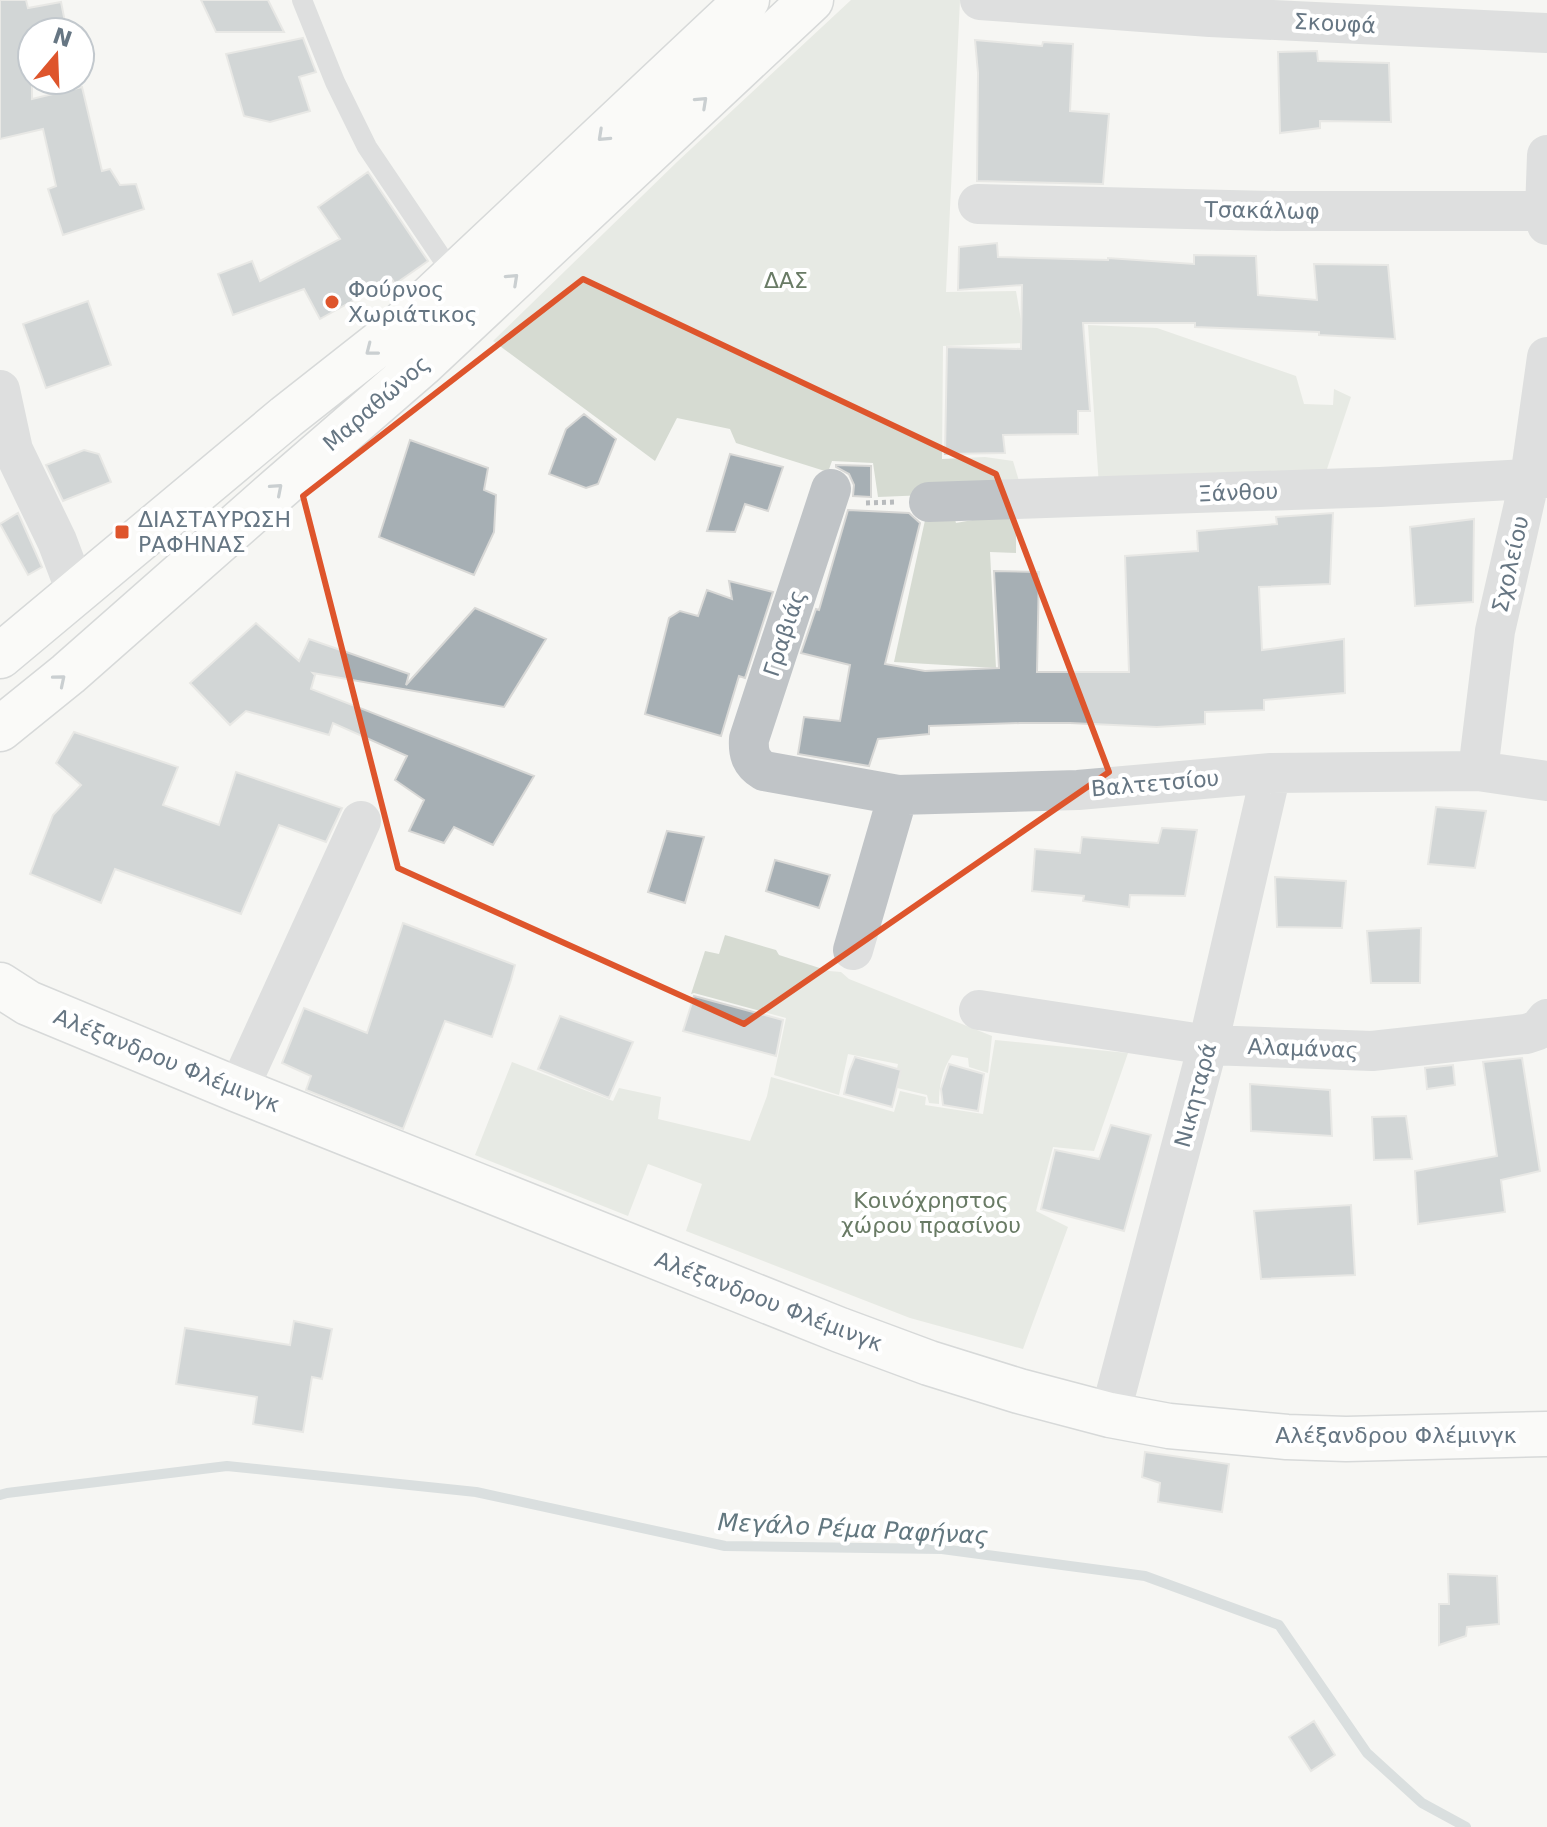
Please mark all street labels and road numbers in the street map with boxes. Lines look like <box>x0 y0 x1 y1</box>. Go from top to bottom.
street label: Σκουφά <box>1293 9 1377 38</box>
street label: Τσακάλωφ <box>1203 197 1320 224</box>
street label: Μαραθώνος <box>318 350 435 456</box>
street label: Ξάνθου <box>1197 479 1279 506</box>
street label: Σχολείου <box>1487 513 1534 615</box>
street label: Γραβιάς <box>759 587 810 680</box>
street label: Βαλτετσίου <box>1090 765 1220 802</box>
street label: Αλέξανδρου Φλέμινγκ <box>50 1004 284 1117</box>
street label: Αλαμάνας <box>1247 1034 1359 1063</box>
street label: Νικηταρά <box>1170 1040 1221 1150</box>
street label: Αλέξανδρου Φλέμινγκ <box>652 1247 886 1356</box>
street label: Αλέξανδρου Φλέμινγκ <box>1275 1423 1517 1448</box>

